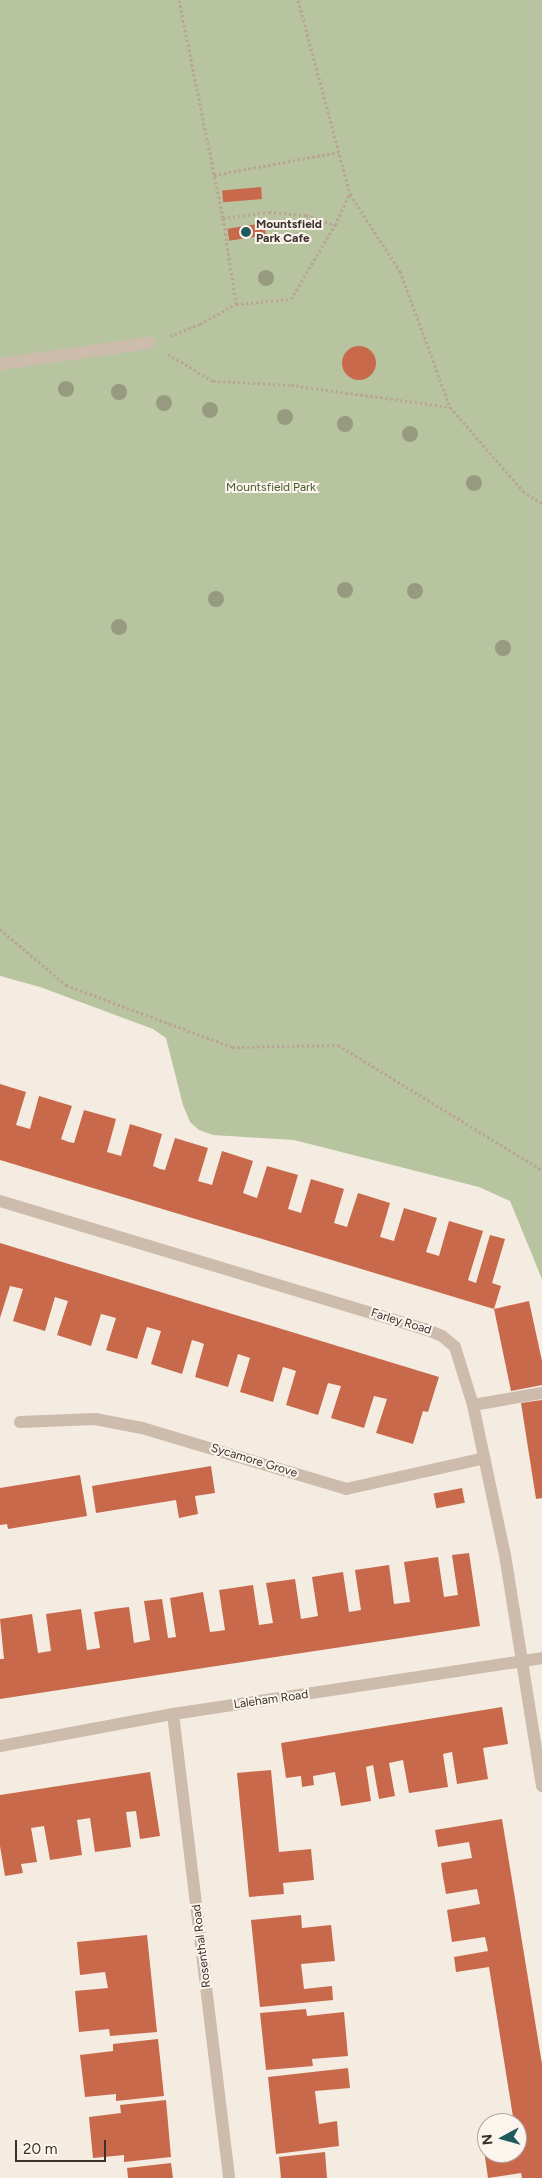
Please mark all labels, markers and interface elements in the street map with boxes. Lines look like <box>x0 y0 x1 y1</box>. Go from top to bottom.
place label: Mountsfield Park Cafe <box>256 218 322 246</box>
marker: Mountsfield Park Cafe <box>240 226 252 238</box>
park label: Mountsfield Park <box>226 481 316 495</box>
street label: Farley Road <box>369 1306 433 1338</box>
street label: Sycamore Grove <box>209 1441 299 1481</box>
street label: Laleham Road <box>233 1688 309 1712</box>
street label: Rosenthal Road <box>190 1903 214 1989</box>
north arrow <box>477 2113 527 2163</box>
scale bar <box>18 2130 109 2162</box>
text: N <box>479 2133 497 2146</box>
text: 20 m <box>23 2140 57 2158</box>

